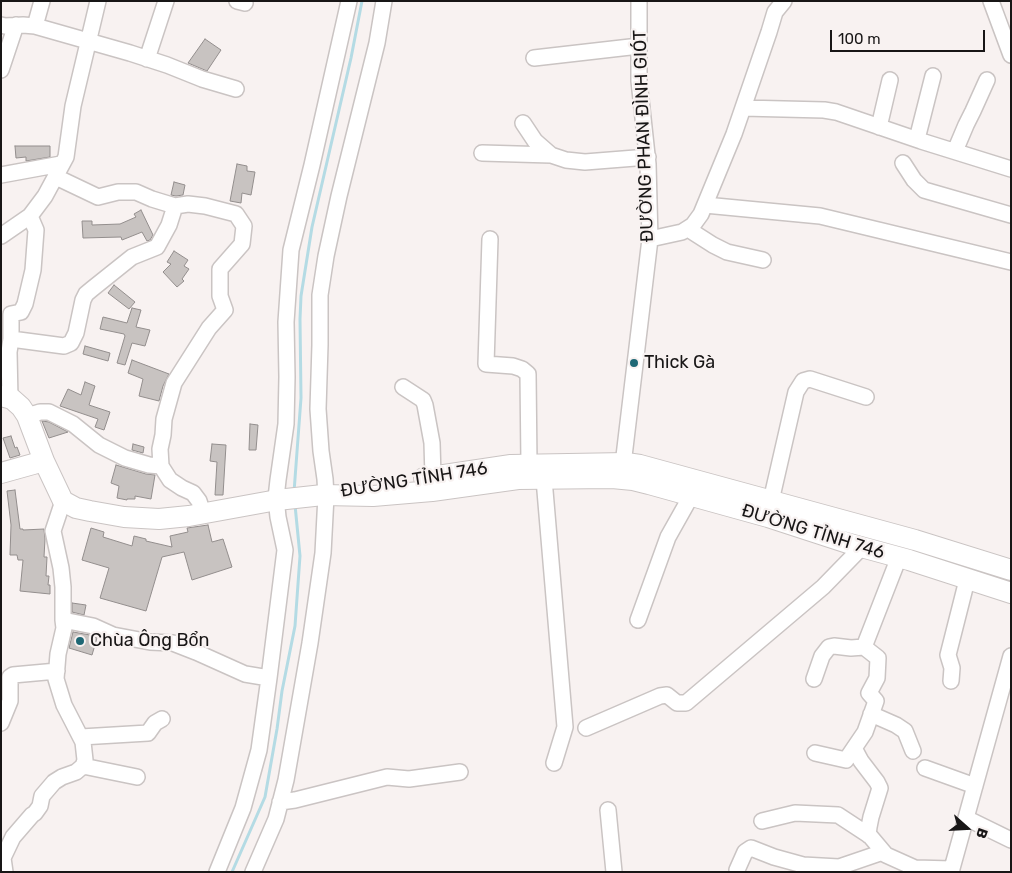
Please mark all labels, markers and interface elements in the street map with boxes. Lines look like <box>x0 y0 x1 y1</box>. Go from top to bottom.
scale bar <box>832 20 987 52</box>
street label: ĐƯỜNG PHAN ĐÌNH GIÓT <box>629 29 659 243</box>
text: 100 m <box>838 30 880 48</box>
place label: Thick Gà <box>644 352 715 374</box>
marker: Thick Gà <box>628 357 640 369</box>
street label: ĐƯỜNG TỈNH 746 <box>339 458 489 502</box>
street label: ĐƯỜNG TỈNH 746 <box>739 500 887 564</box>
place label: Chùa Ông Bổn <box>90 630 209 652</box>
marker: Chùa Ông Bổn <box>74 635 86 647</box>
north arrow <box>942 803 992 853</box>
text: B <box>972 826 991 840</box>

